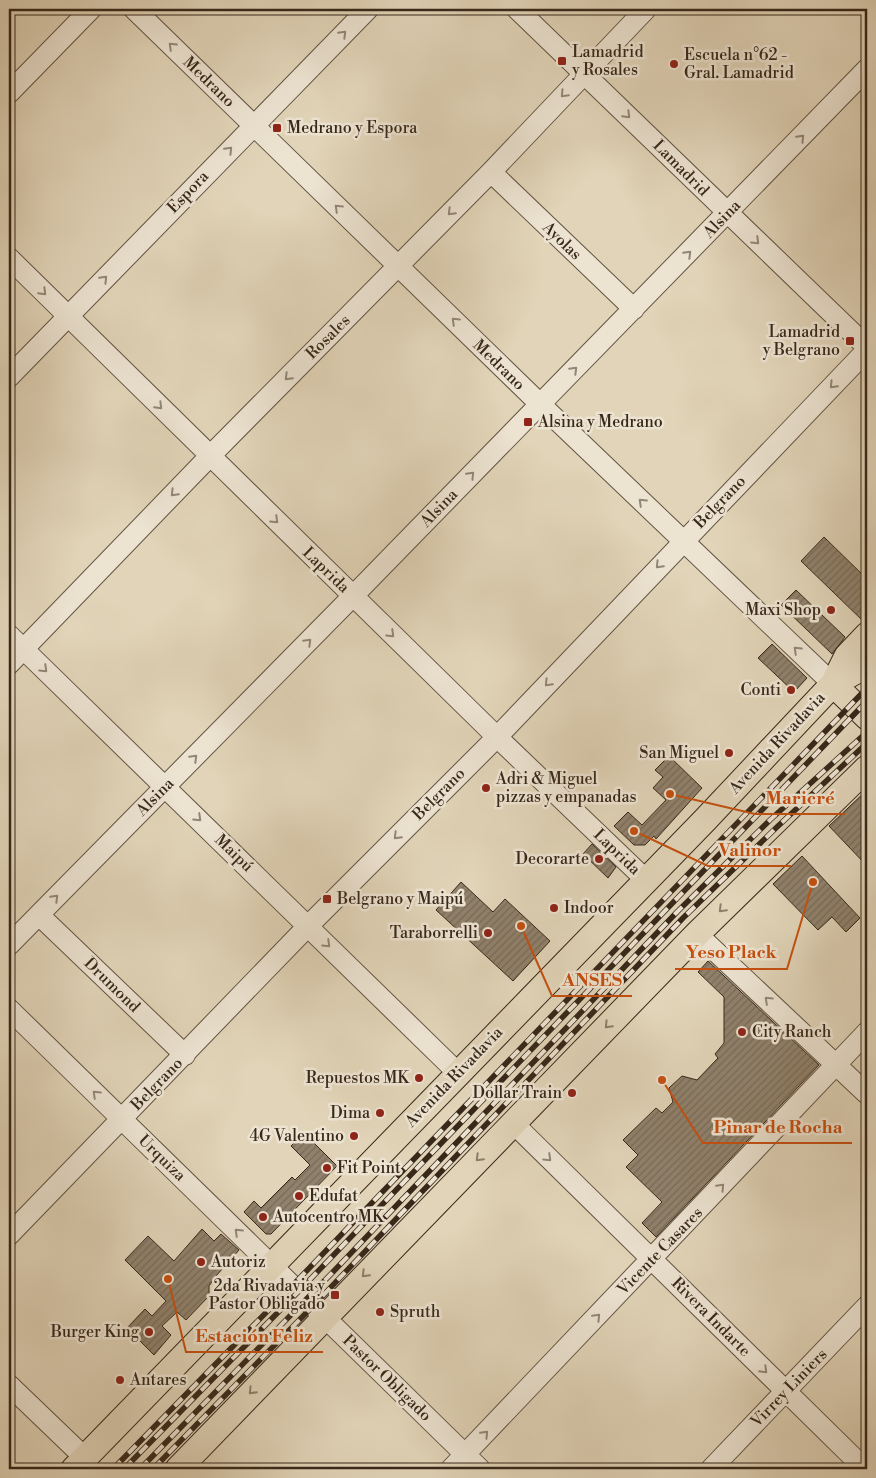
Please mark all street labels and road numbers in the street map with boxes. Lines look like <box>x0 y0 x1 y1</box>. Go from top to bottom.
street label: Medrano <box>179 52 239 112</box>
street label: Lamadrid <box>649 136 713 200</box>
street label: Espora <box>163 166 214 217</box>
street label: Alsina <box>698 195 746 243</box>
street label: Ayolas <box>538 217 586 264</box>
street label: Rosales <box>302 311 354 363</box>
street label: Medrano <box>469 335 529 395</box>
street label: Belgrano <box>689 471 750 533</box>
street label: Alsina <box>415 484 463 532</box>
street label: Laprida <box>298 543 354 598</box>
street label: Avenida Rivadavia <box>724 687 830 799</box>
street label: Belgrano <box>408 764 469 825</box>
street label: Alsina <box>131 773 179 821</box>
street label: Laprida <box>589 825 645 880</box>
street label: Maipú <box>211 830 257 876</box>
street label: Drumond <box>80 953 144 1017</box>
street label: Avenida Rivadavia <box>400 1022 508 1132</box>
street label: Belgrano <box>126 1053 187 1115</box>
street label: Urquiza <box>134 1131 191 1186</box>
street label: Vicente Casares <box>612 1203 707 1300</box>
street label: Rivera Indarte <box>667 1273 755 1361</box>
street label: Pastor Obligado <box>338 1330 436 1426</box>
street label: Virrey Liniers <box>746 1345 831 1432</box>

